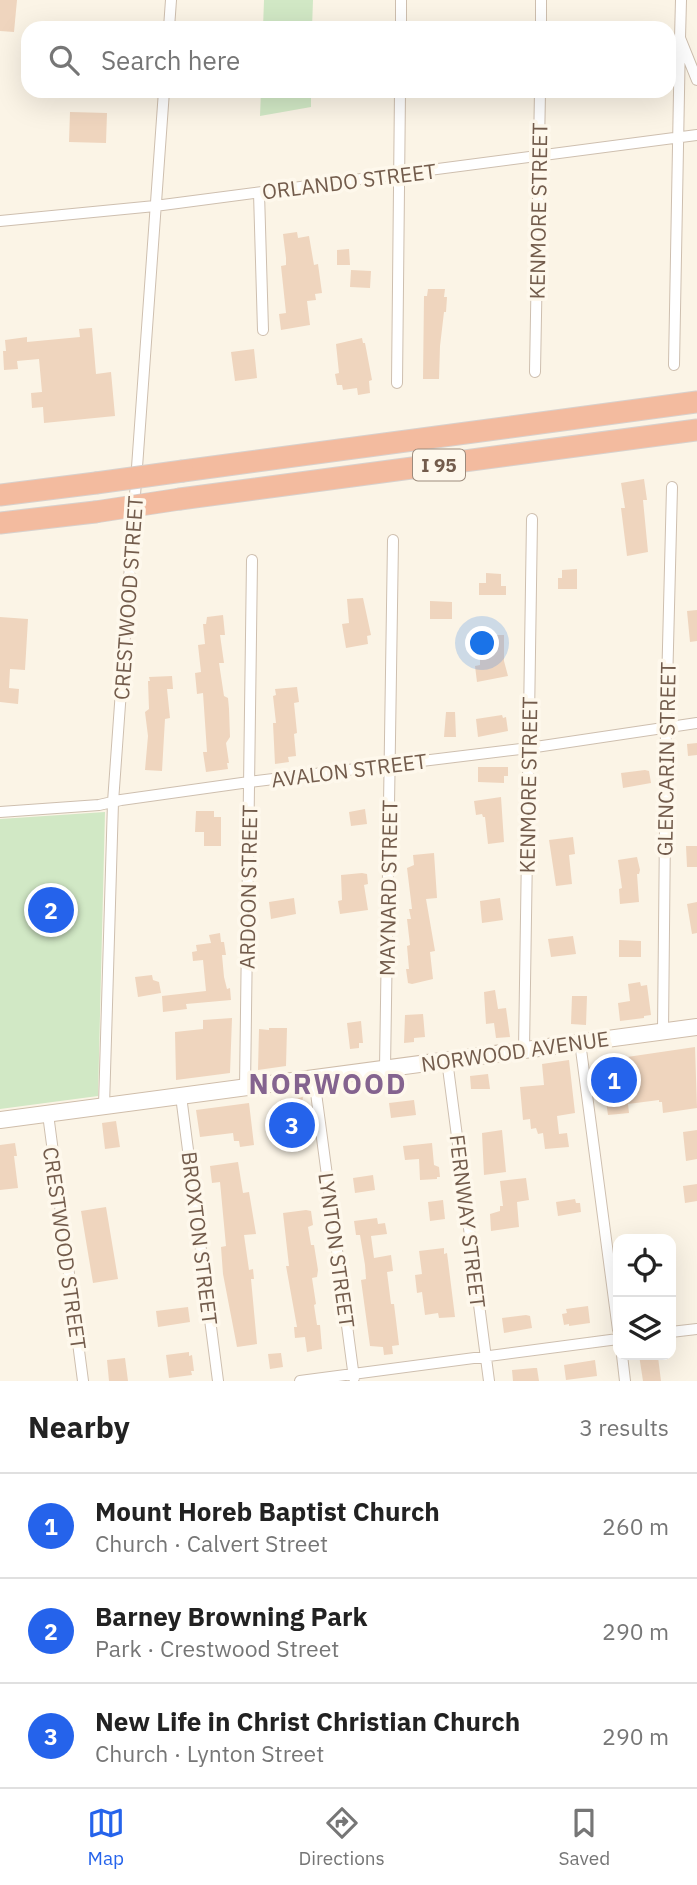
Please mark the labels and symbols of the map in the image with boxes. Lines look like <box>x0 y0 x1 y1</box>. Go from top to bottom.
street label: KENMORE STREET <box>522 122 554 300</box>
street label: ORLANDO STREET <box>260 156 438 206</box>
road number: I 95 <box>413 450 465 480</box>
street label: CRESTWOOD STREET <box>107 495 149 701</box>
your location <box>465 626 499 660</box>
street label: GLENCARIN STREET <box>650 662 682 856</box>
street label: KENMORE STREET <box>512 696 544 874</box>
street label: AVALON STREET <box>270 747 428 793</box>
street label: MAYNARD STREET <box>372 800 404 976</box>
street label: ARDOON STREET <box>233 805 263 969</box>
pin: 2 <box>28 884 74 936</box>
street label: NORWOOD AVENUE <box>419 1024 611 1078</box>
pin: 1 <box>591 1054 637 1106</box>
district label: NORWOOD <box>249 1065 407 1102</box>
pin: 3 <box>269 1099 315 1151</box>
street label: FERNWAY STREET <box>443 1133 493 1309</box>
street label: CRESTWOOD STREET <box>37 1145 93 1351</box>
street label: BROXTON STREET <box>175 1150 225 1326</box>
street label: LYNTON STREET <box>312 1171 362 1329</box>

